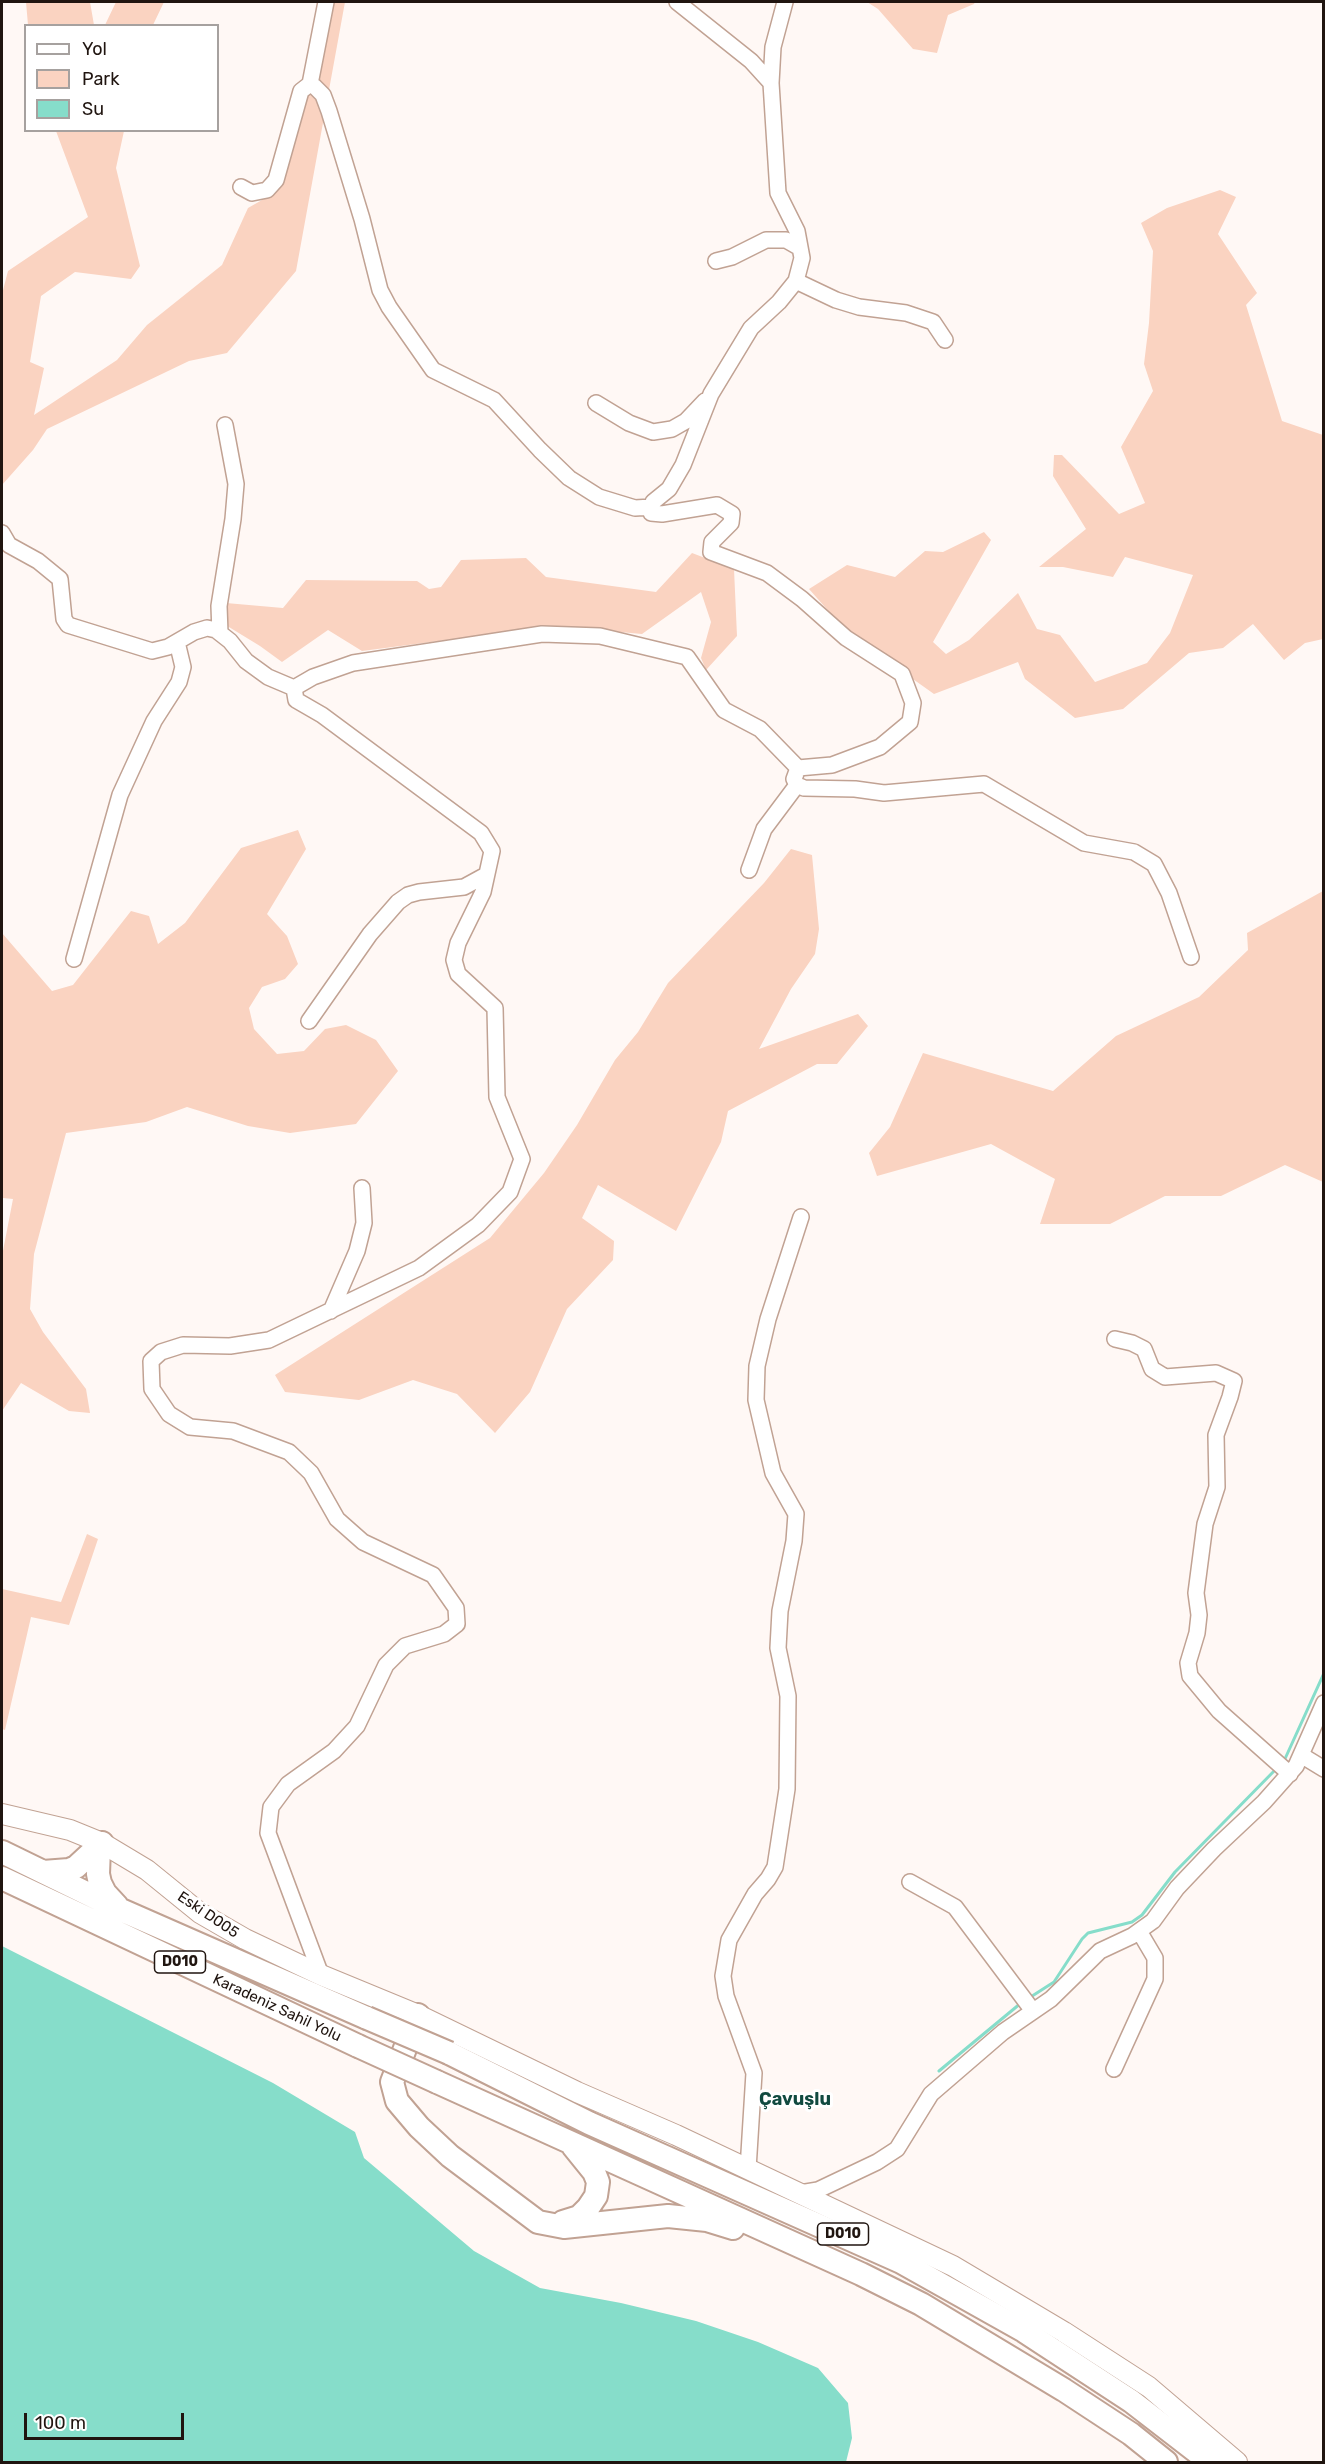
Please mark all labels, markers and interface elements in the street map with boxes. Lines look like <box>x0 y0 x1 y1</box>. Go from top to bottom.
legend <box>24 24 219 132</box>
text: Yol <box>82 38 107 60</box>
text: Park <box>82 68 119 90</box>
text: Su <box>82 98 104 120</box>
street label: Eski D005 <box>174 1888 242 1942</box>
road number: D010 <box>154 1951 206 1973</box>
street label: Karadeniz Sahil Yolu <box>210 1970 344 2046</box>
district label: Çavuşlu <box>759 2089 831 2111</box>
road number: D010 <box>818 2223 868 2245</box>
scale bar <box>27 2401 188 2439</box>
text: 100 m <box>35 2412 86 2434</box>

